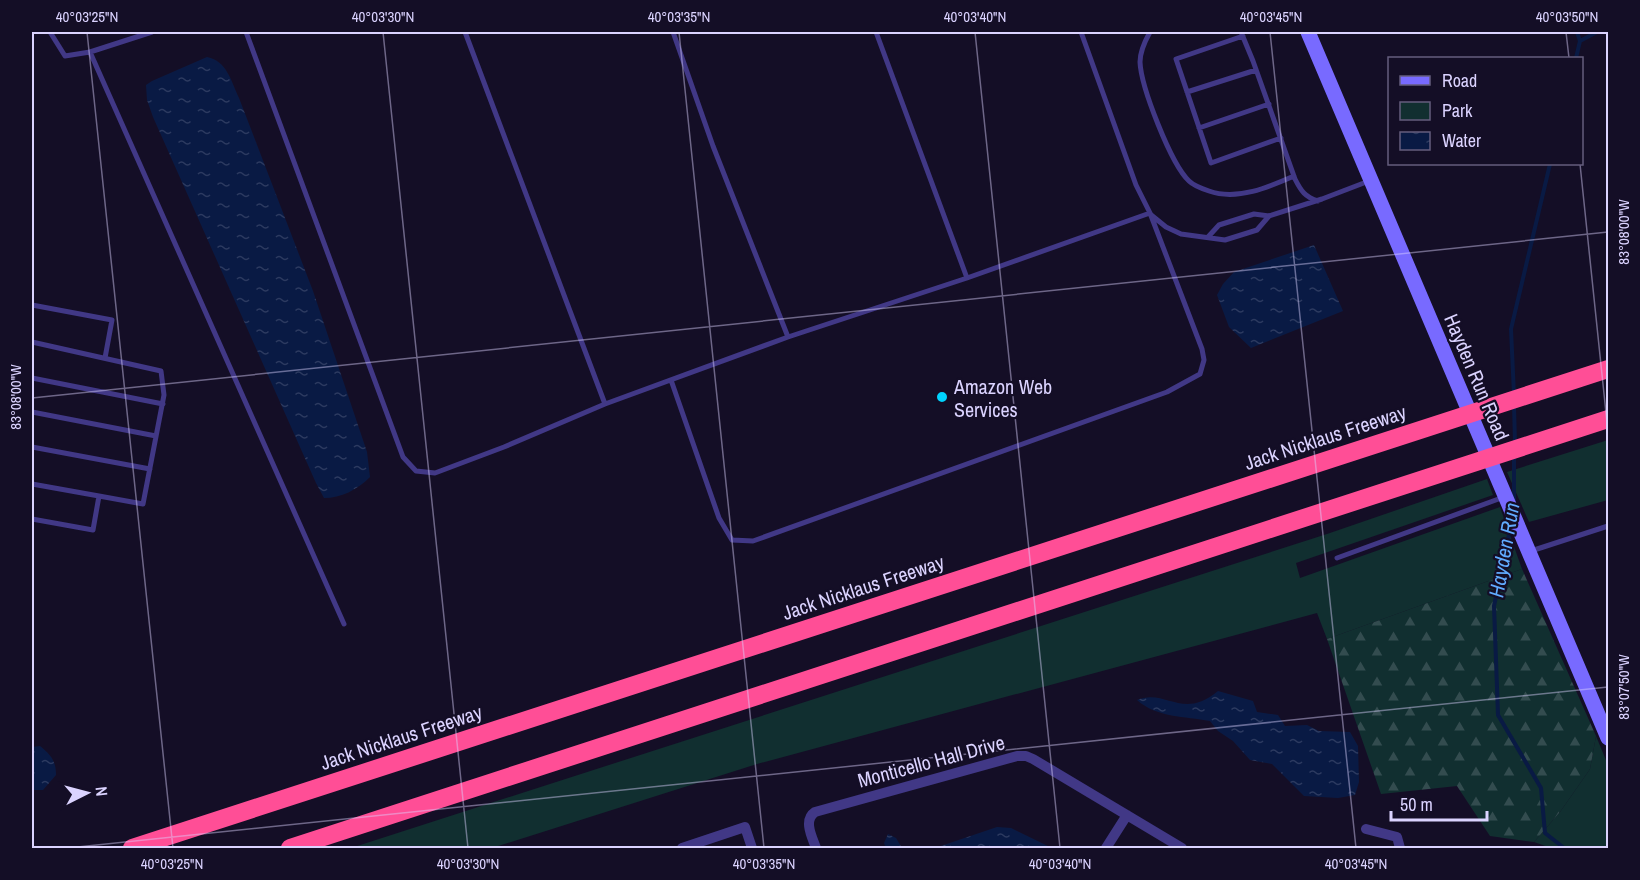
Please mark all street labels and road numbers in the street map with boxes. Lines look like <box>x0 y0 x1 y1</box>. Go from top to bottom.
street label: Hayden Run Road <box>1438 310 1516 444</box>
street label: Jack Nicklaus Freeway <box>1241 398 1410 476</box>
street label: Jack Nicklaus Freeway <box>779 548 948 626</box>
street label: Jack Nicklaus Freeway <box>317 698 486 776</box>
street label: Monticello Hall Drive <box>854 728 1008 794</box>

